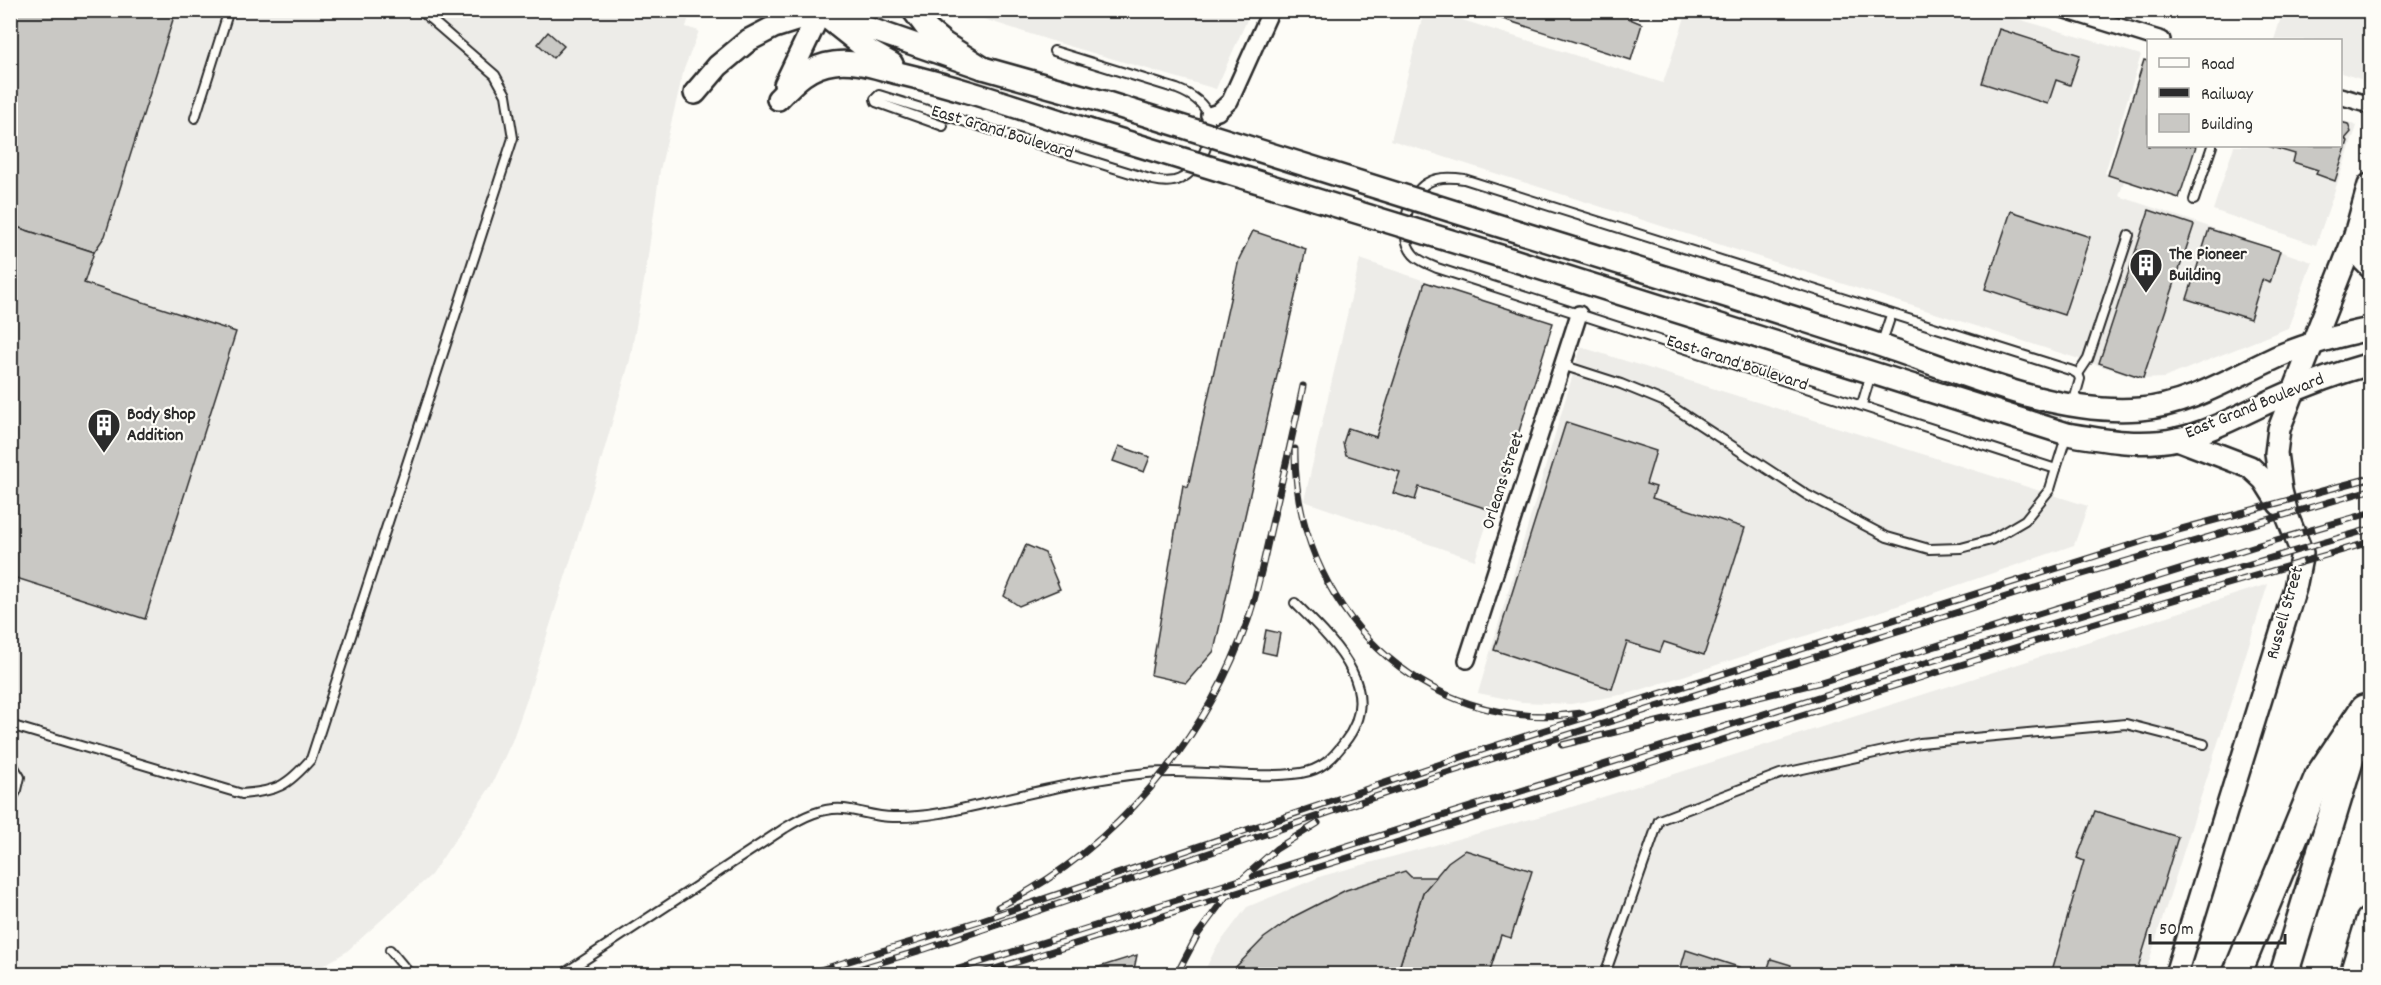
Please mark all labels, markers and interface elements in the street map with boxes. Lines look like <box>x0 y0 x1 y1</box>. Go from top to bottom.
legend <box>2147 39 2342 147</box>
text: Road <box>2201 53 2235 78</box>
text: Railway <box>2201 83 2254 108</box>
street label: East Grand Boulevard <box>928 99 1076 167</box>
text: Building <box>2201 113 2253 138</box>
place label: The Pioneer Building <box>2169 243 2247 289</box>
building icon: The Pioneer Building <box>2128 247 2164 294</box>
street label: East Grand Boulevard <box>1663 329 1811 399</box>
street label: East Grand Boulevard <box>2182 368 2328 446</box>
place label: Body Shop Addition <box>127 403 196 449</box>
building icon: Body Shop Addition <box>86 407 122 454</box>
street label: Orleans Street <box>1476 429 1532 533</box>
street label: Russell Street <box>2261 563 2311 663</box>
scale bar <box>2150 907 2285 945</box>
text: 50 m <box>2159 918 2194 943</box>

